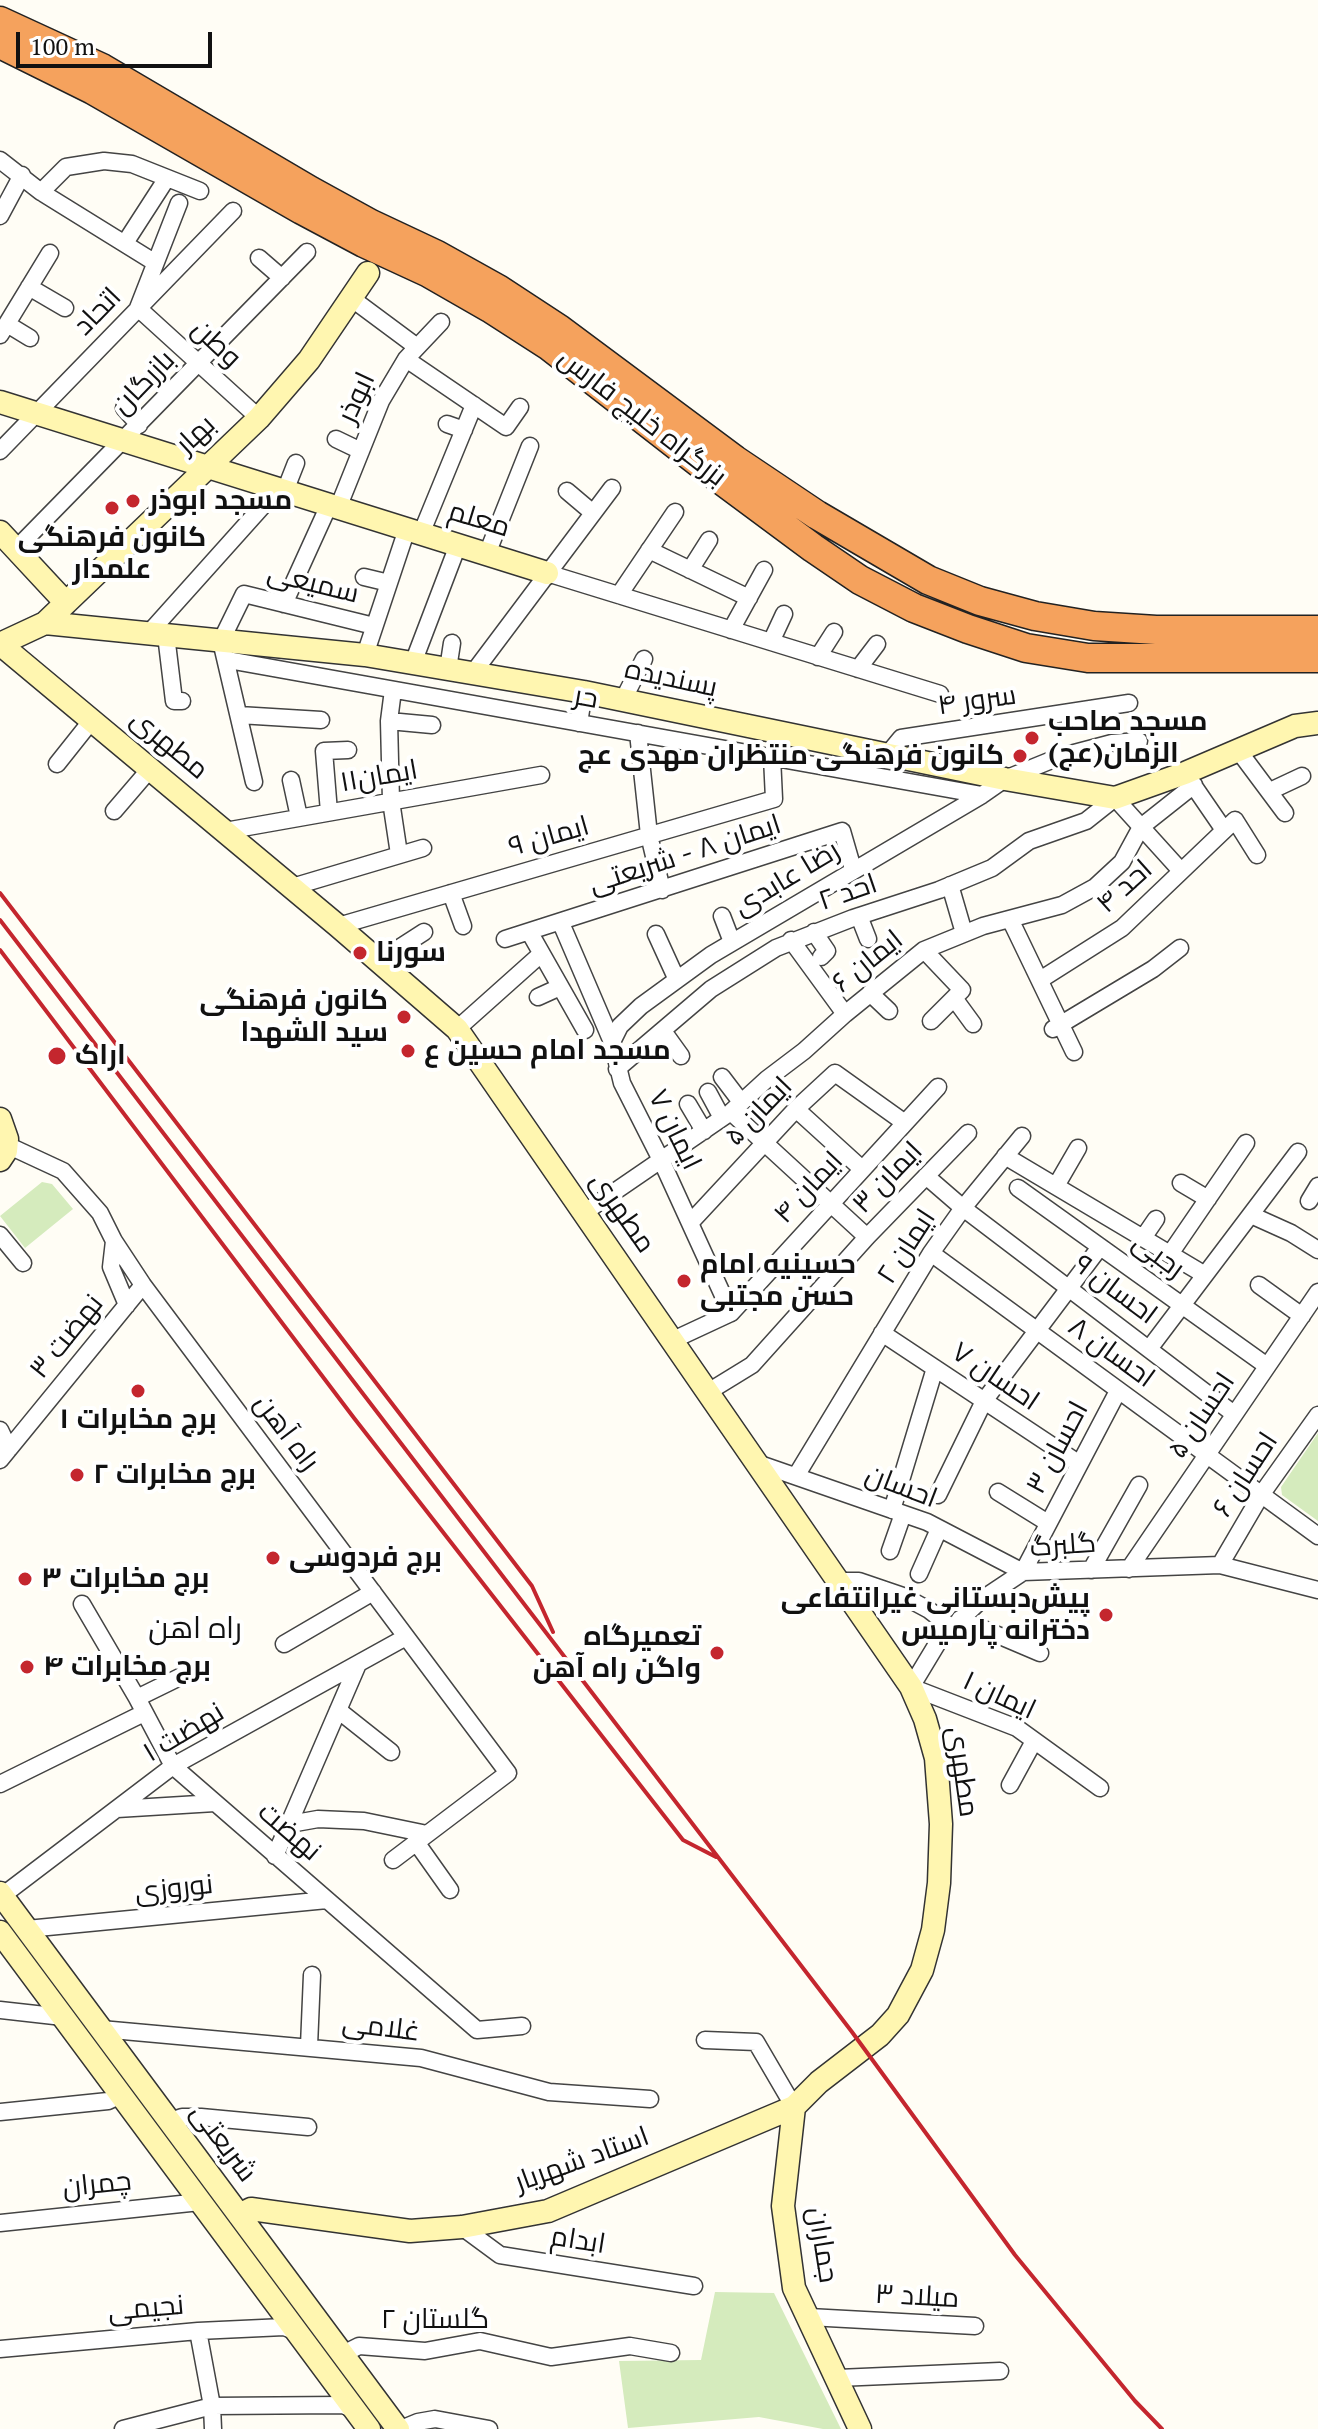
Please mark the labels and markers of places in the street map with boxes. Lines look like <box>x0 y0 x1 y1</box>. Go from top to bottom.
place label: مسجد ابوذر <box>149 484 292 518</box>
marker: مسجد ابوذر <box>124 492 142 510</box>
marker: کانون فرهنگی علمدار <box>103 499 121 517</box>
place label: کانون فرهنگی علمدار <box>18 521 206 587</box>
place label: مسجد صاحب الزمان(عج) <box>1048 705 1207 771</box>
marker: مسجد صاحب الزمان(عج) <box>1023 729 1041 747</box>
place label: کانون فرهنگی منتظران مهدی عج <box>578 739 1004 773</box>
marker: کانون فرهنگی منتظران مهدی عج <box>1011 747 1029 765</box>
place label: سورنا <box>376 936 446 970</box>
marker: سورنا <box>351 944 369 962</box>
place label: کانون فرهنگی سید الشهدا <box>199 984 388 1050</box>
marker: کانون فرهنگی سید الشهدا <box>395 1008 413 1026</box>
place label: مسجد امام حسین ع <box>424 1034 671 1068</box>
place label: اراک <box>75 1039 126 1073</box>
marker: مسجد امام حسین ع <box>399 1042 417 1060</box>
marker: اراک <box>46 1045 68 1067</box>
place label: حسینیه امام حسن مجتبی <box>700 1248 856 1314</box>
marker: حسینیه امام حسن مجتبی <box>675 1272 693 1290</box>
marker: برج مخابرات ۱ <box>129 1382 147 1400</box>
place label: برج مخابرات ۱ <box>59 1403 217 1437</box>
place label: برج مخابرات ۲ <box>93 1458 256 1492</box>
marker: برج مخابرات ۲ <box>68 1466 86 1484</box>
place label: برج فردوسی <box>289 1541 442 1575</box>
marker: برج فردوسی <box>264 1549 282 1567</box>
place label: برج مخابرات ۳ <box>41 1562 210 1596</box>
marker: برج مخابرات ۳ <box>16 1570 34 1588</box>
place label: پیش‌دبستانی غیرانتفاعی دخترانه پارمیس <box>781 1582 1090 1648</box>
marker: پیش‌دبستانی غیرانتفاعی دخترانه پارمیس <box>1097 1606 1115 1624</box>
place label: تعمیرگاه واگن راه آهن <box>533 1620 701 1686</box>
marker: تعمیرگاه واگن راه آهن <box>708 1644 726 1662</box>
place label: برج مخابرات ۴ <box>43 1650 211 1684</box>
marker: برج مخابرات ۴ <box>18 1658 36 1676</box>

